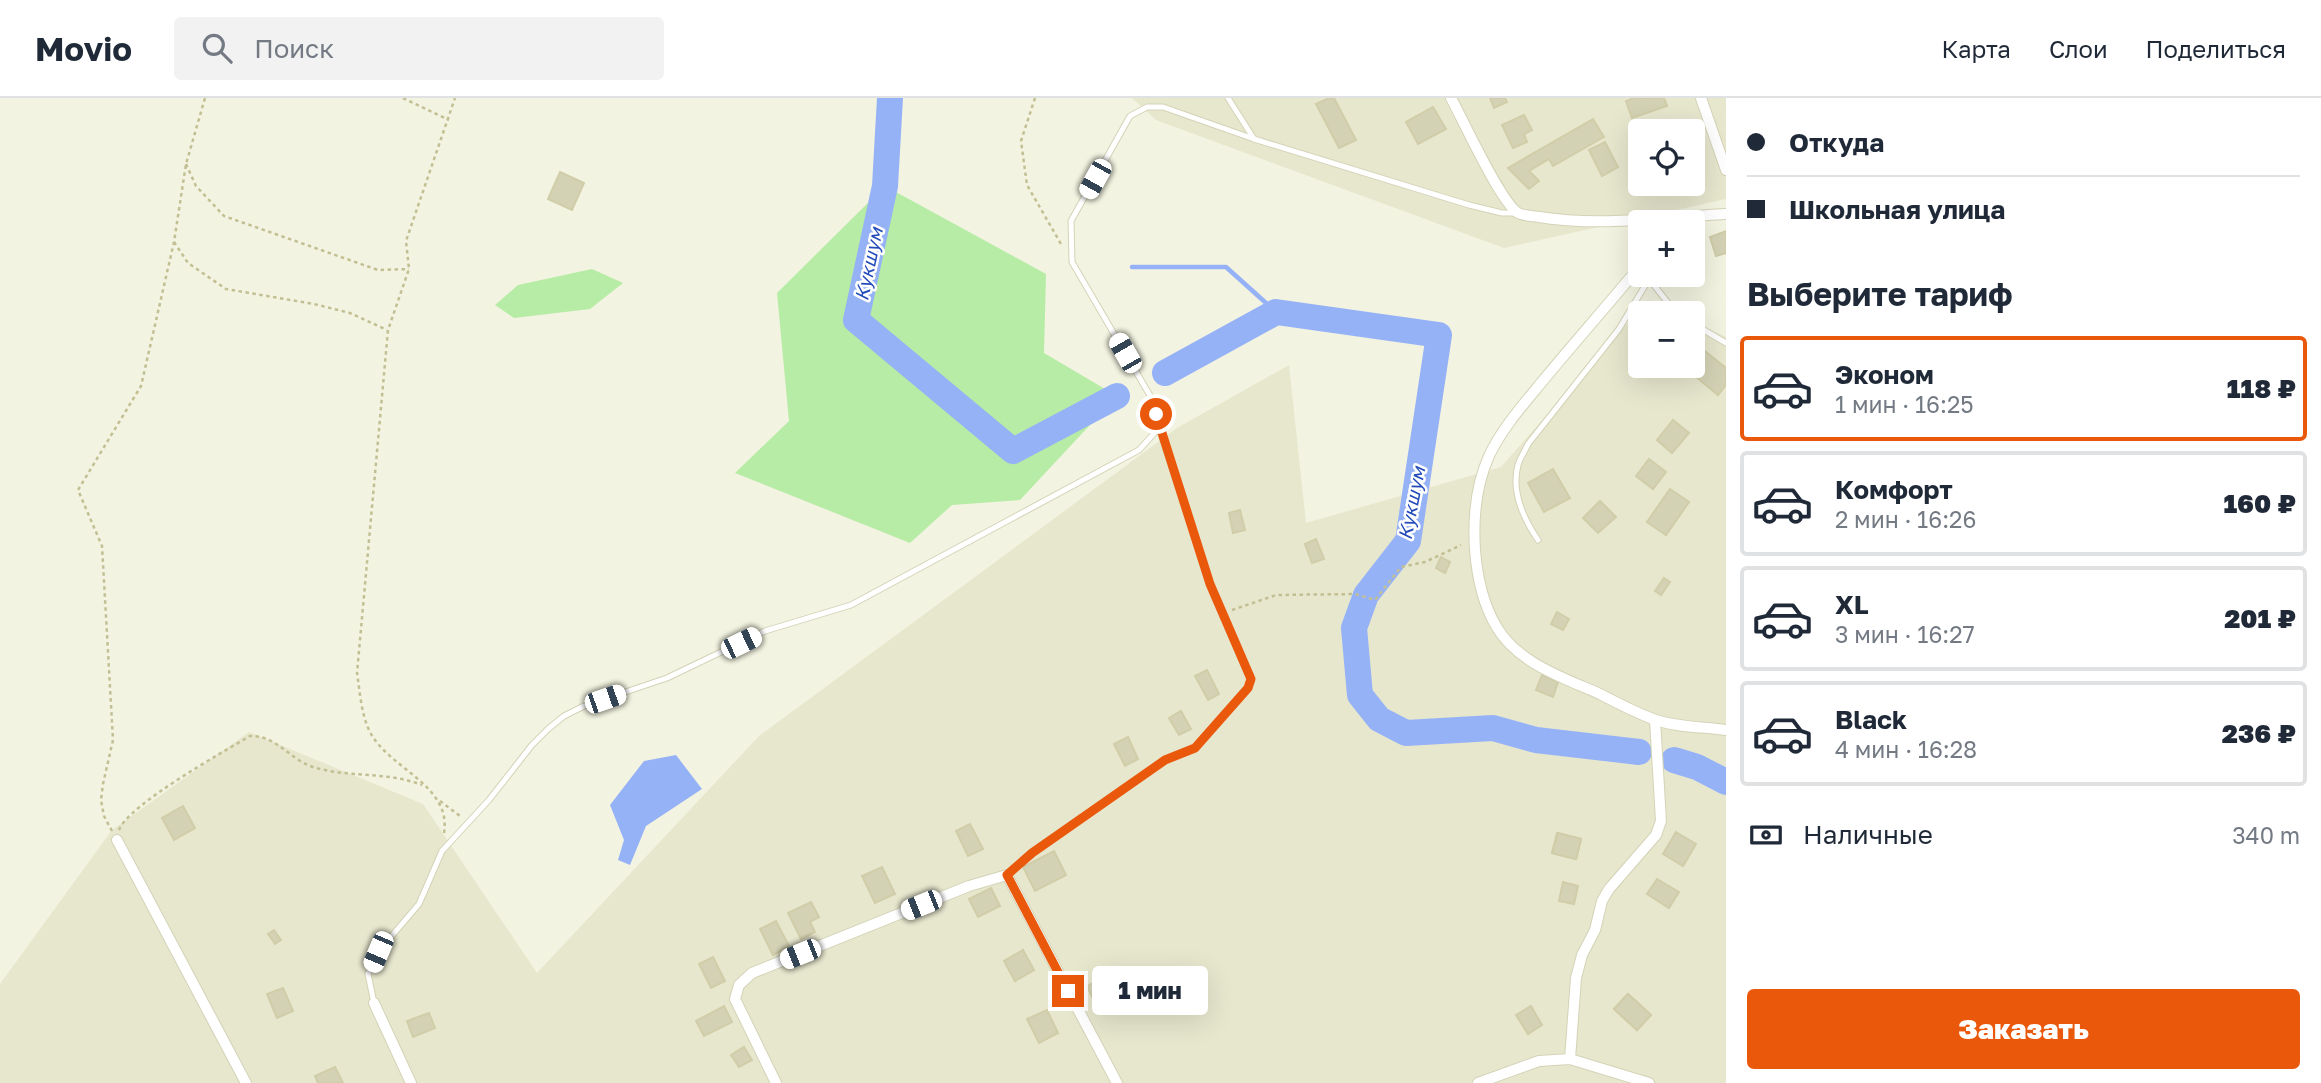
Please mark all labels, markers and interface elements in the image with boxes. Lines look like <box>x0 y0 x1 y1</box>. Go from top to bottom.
search box <box>174 17 664 80</box>
text: Movio <box>35 29 132 68</box>
icon: search <box>198 29 236 67</box>
text: Поиск <box>254 33 334 64</box>
text: Карта <box>1941 34 2011 63</box>
text: Слои <box>2049 34 2108 63</box>
text: Поделиться <box>2146 34 2286 63</box>
map controls <box>1628 119 1705 378</box>
button: locate <box>1628 119 1705 196</box>
text: Откуда <box>1789 127 1884 158</box>
car <box>1076 156 1115 202</box>
text: Школьная улица <box>1789 194 2005 225</box>
button: + <box>1628 210 1705 287</box>
water label: Кукшум <box>849 224 887 302</box>
text: Выберите тариф <box>1747 275 2013 313</box>
button: − <box>1628 301 1705 378</box>
car <box>1106 330 1145 376</box>
icon: car <box>1751 357 1814 420</box>
text: Эконом <box>1835 359 1934 390</box>
text: 118 ₽ <box>2227 373 2296 404</box>
text: 1 мин · 16:25 <box>1835 390 1974 418</box>
route start <box>1140 398 1172 430</box>
water label: Кукшум <box>1393 463 1430 541</box>
icon: car <box>1751 472 1814 535</box>
text: Комфорт <box>1835 474 1953 505</box>
text: 160 ₽ <box>2223 488 2296 519</box>
text: 2 мин · 16:26 <box>1835 505 1976 533</box>
icon: car <box>1751 587 1814 650</box>
text: XL <box>1835 589 1869 620</box>
text: 201 ₽ <box>2224 603 2296 634</box>
text: 3 мин · 16:27 <box>1835 620 1975 648</box>
car <box>718 624 765 662</box>
car <box>582 682 629 716</box>
icon: car <box>1751 702 1814 765</box>
text: Black <box>1835 704 1907 735</box>
text: 236 ₽ <box>2222 718 2296 749</box>
text: 4 мин · 16:28 <box>1835 735 1977 763</box>
icon: cash <box>1747 816 1785 854</box>
text: Наличные <box>1803 819 1933 850</box>
text: 340 m <box>2232 821 2300 849</box>
car <box>898 887 945 923</box>
car <box>361 929 396 975</box>
car <box>777 936 824 972</box>
callout: 1 мин <box>1092 966 1208 1015</box>
route end <box>1052 975 1084 1007</box>
text: 1 мин <box>1118 976 1182 1004</box>
button: Заказать <box>1747 989 2300 1069</box>

